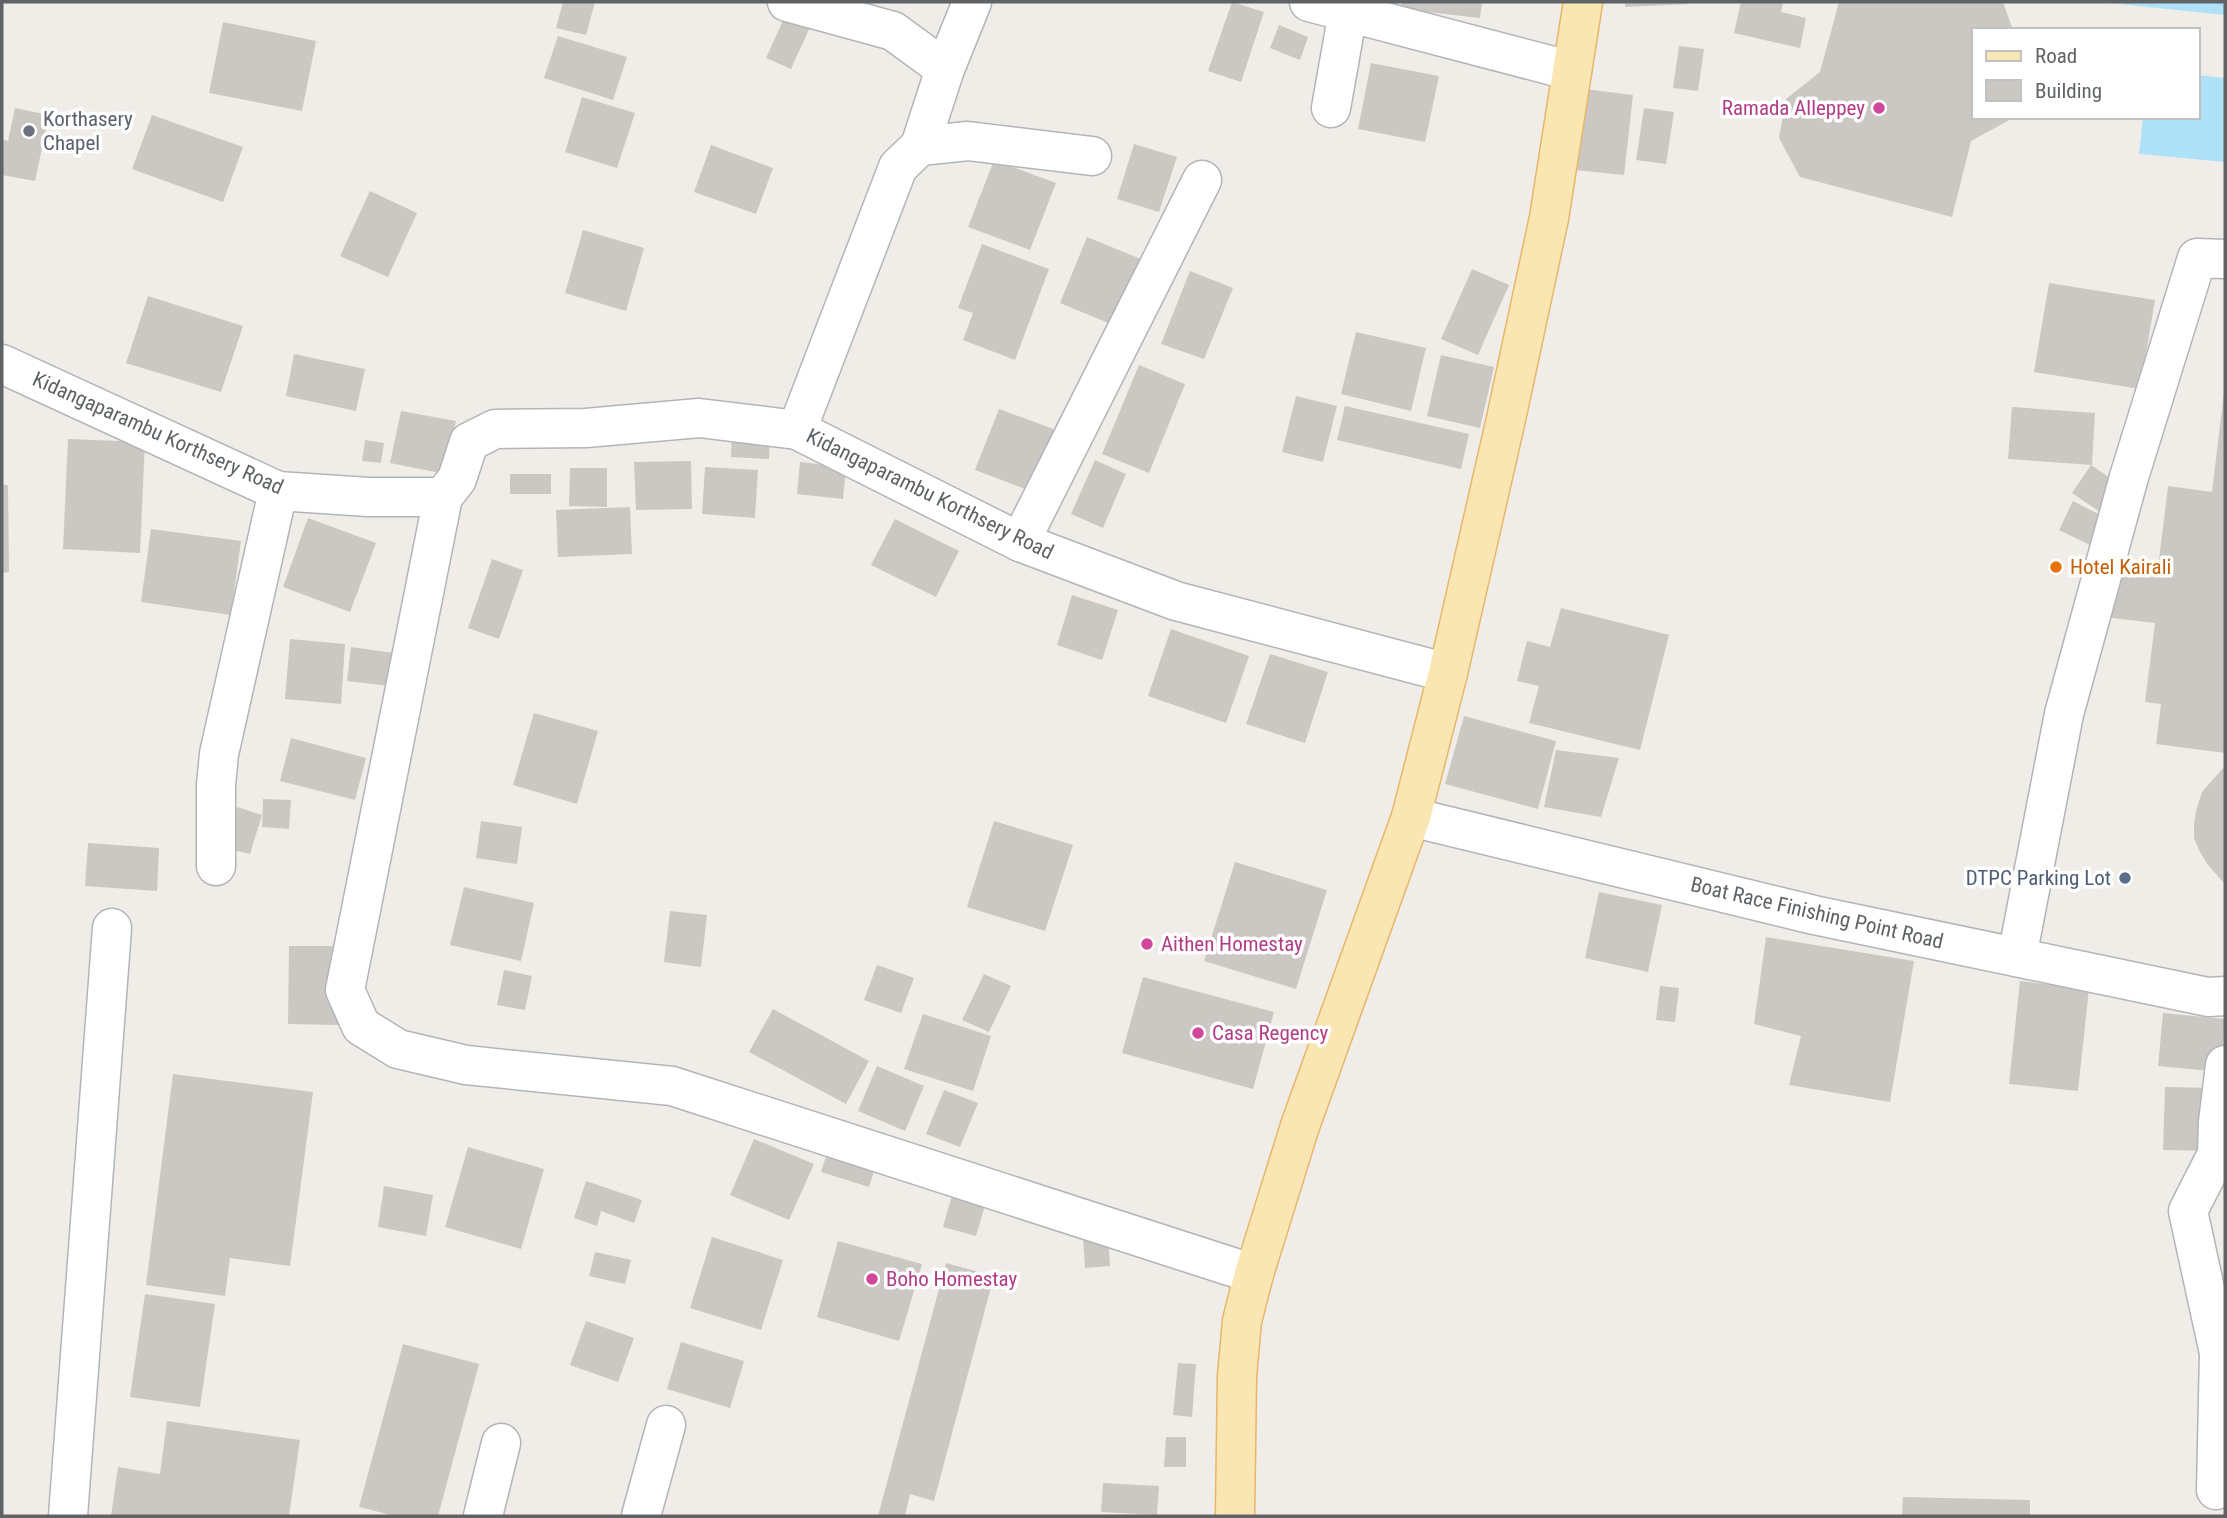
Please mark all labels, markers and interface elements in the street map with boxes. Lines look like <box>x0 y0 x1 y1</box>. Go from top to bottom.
legend <box>1972 28 2199 119</box>
text: Road <box>2035 44 2077 68</box>
text: Building <box>2035 79 2102 103</box>
place label: Ramada Alleppey <box>1722 96 1865 120</box>
marker: Ramada Alleppey <box>1871 100 1887 116</box>
place label: Korthasery Chapel <box>43 107 133 155</box>
marker: Korthasery Chapel <box>21 123 37 139</box>
street label: Kidangaparambu Korthsery Road <box>29 367 287 499</box>
street label: Kidangaparambu Korthsery Road <box>803 424 1057 564</box>
place label: Hotel Kairali <box>2070 555 2171 579</box>
marker: Hotel Kairali <box>2048 559 2064 575</box>
place label: DTPC Parking Lot <box>1966 866 2111 890</box>
marker: DTPC Parking Lot <box>2117 870 2133 886</box>
street label: Boat Race Finishing Point Road <box>1688 872 1946 954</box>
place label: Aithen Homestay <box>1161 932 1303 956</box>
marker: Aithen Homestay <box>1139 936 1155 952</box>
place label: Casa Regency <box>1212 1021 1328 1045</box>
marker: Casa Regency <box>1190 1025 1206 1041</box>
place label: Boho Homestay <box>886 1267 1017 1291</box>
marker: Boho Homestay <box>864 1271 880 1287</box>

